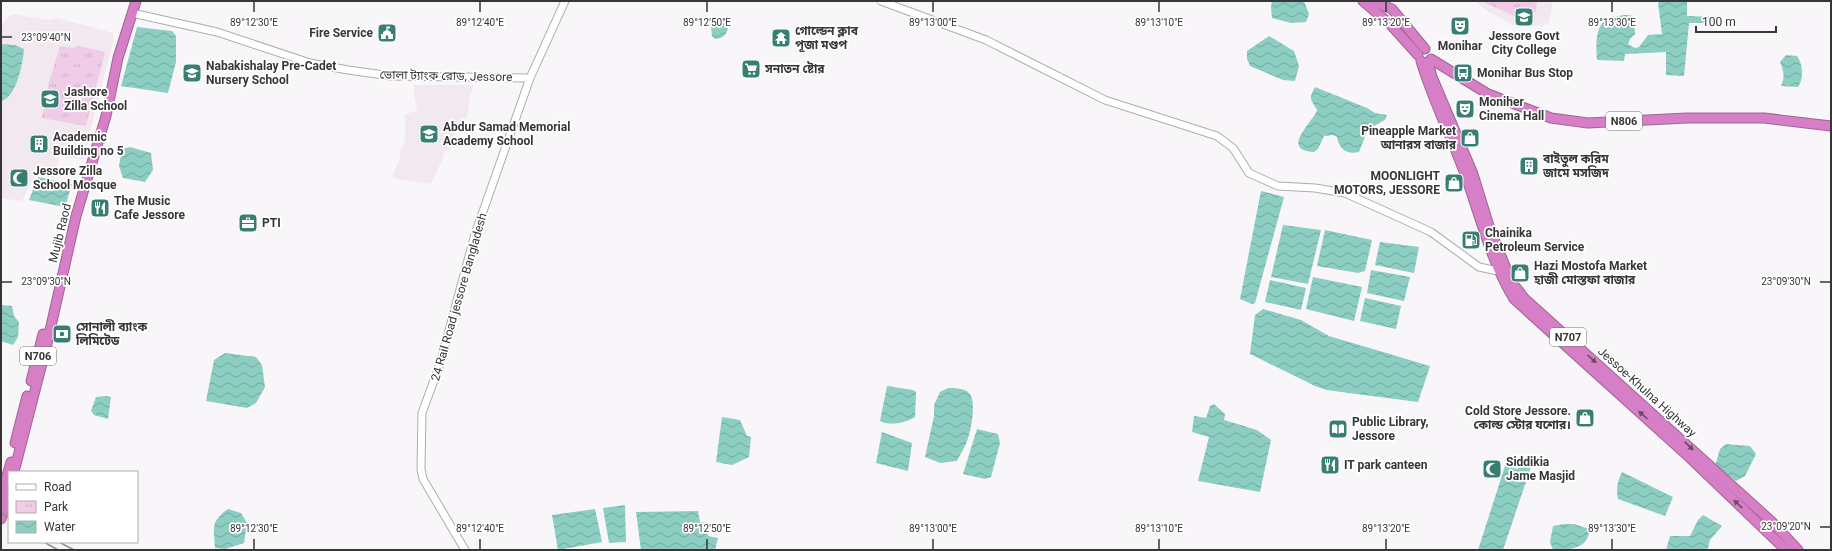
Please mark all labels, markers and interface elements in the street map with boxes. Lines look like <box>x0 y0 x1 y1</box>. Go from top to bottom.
school or university icon: Jessore Govt City College <box>1513 6 1535 28</box>
scale bar <box>1696 8 1776 34</box>
theatre icon: Monihar <box>1449 15 1471 37</box>
text: 100 m <box>1702 15 1736 29</box>
text: 89°12'30"E <box>230 17 278 28</box>
text: 89°12'40"E <box>456 17 504 28</box>
text: 89°12'50"E <box>683 17 731 28</box>
text: 89°13'00"E <box>909 17 957 28</box>
text: 89°13'10"E <box>1135 17 1183 28</box>
text: 89°13'20"E <box>1362 17 1410 28</box>
text: 89°13'30"E <box>1588 17 1636 28</box>
public building icon: Fire Service <box>376 22 398 44</box>
place label: গোল্ডেন ক্লাব পূজা মণ্ডপ <box>795 24 859 53</box>
place label: Fire Service <box>309 26 374 40</box>
temple icon: গোল্ডেন ক্লাব পূজা মণ্ডপ <box>770 27 792 49</box>
place label: Jessore Govt City College <box>1488 29 1560 57</box>
text: 23°09'40"N <box>21 32 71 43</box>
place label: Monihar <box>1438 39 1483 53</box>
supermarket icon: সনাতন ষ্টোর <box>740 58 762 80</box>
place label: Nabakishalay Pre-Cadet Nursery School <box>206 59 336 87</box>
place label: সনাতন ষ্টোর <box>764 61 825 76</box>
school or university icon: Nabakishalay Pre-Cadet Nursery School <box>181 62 203 84</box>
bus stop icon: Monihar Bus Stop <box>1452 62 1474 84</box>
place label: Monihar Bus Stop <box>1477 66 1573 80</box>
street label: ভোলা ট্যাংক রোড, Jessore <box>379 67 513 84</box>
place label: Jashore Zilla School <box>64 85 127 113</box>
school or university icon: Jashore Zilla School <box>39 88 61 110</box>
place label: Moniher Cinema Hall <box>1479 95 1544 123</box>
theatre icon: Moniher Cinema Hall <box>1454 98 1476 120</box>
road number: N806 <box>1606 112 1642 130</box>
place label: Abdur Samad Memorial Academy School <box>443 120 570 148</box>
school or university icon: Abdur Samad Memorial Academy School <box>418 123 440 145</box>
place label: Pineapple Market আনারস বাজার <box>1361 124 1457 152</box>
shop icon: Pineapple Market আনারস বাজার <box>1459 127 1481 149</box>
place label: Academic Building no 5 <box>53 130 124 158</box>
building icon: Academic Building no 5 <box>28 133 50 155</box>
place label: বাইতুল করিম জামে মসজিদ <box>1542 151 1609 180</box>
building icon: বাইতুল করিম জামে মসজিদ <box>1518 155 1540 177</box>
place label: Jessore Zilla School Mosque <box>33 164 117 192</box>
mosque icon: Jessore Zilla School Mosque <box>8 167 30 189</box>
place label: MOONLIGHT MOTORS, JESSORE <box>1334 169 1441 197</box>
shop icon: MOONLIGHT MOTORS, JESSORE <box>1443 172 1465 194</box>
place label: The Music Cafe Jessore <box>114 194 185 222</box>
restaurant icon: The Music Cafe Jessore <box>89 197 111 219</box>
street label: Mujib Raod <box>46 202 74 264</box>
street label: 24 Rail Road jessore Bangladesh <box>428 211 490 383</box>
office icon: PTI <box>237 212 259 234</box>
place label: PTI <box>262 216 281 230</box>
place label: Chainika Petroleum Service <box>1485 226 1585 254</box>
fuel station icon: Chainika Petroleum Service <box>1460 229 1482 251</box>
place label: Hazi Mostofa Market হাজী মোস্তফা বাজার <box>1533 259 1647 287</box>
shop icon: Hazi Mostofa Market হাজী মোস্তফা বাজার <box>1509 262 1531 284</box>
text: 23°09'30"N <box>21 276 71 287</box>
text: 23°09'30"N <box>1761 276 1811 287</box>
place label: সোনালী ব্যাংক লিমিটেড <box>75 319 148 348</box>
bank icon: সোনালী ব্যাংক লিমিটেড <box>51 323 73 345</box>
road number: N707 <box>1550 328 1586 346</box>
street label: Jessoe-Khulna Highway <box>1595 344 1699 440</box>
road number: N706 <box>20 347 56 365</box>
one-way arrow <box>1587 354 1597 363</box>
place label: Cold Store Jessore. কোল্ড স্টোর যশোর। <box>1465 404 1571 432</box>
shop icon: Cold Store Jessore. কোল্ড স্টোর যশোর। <box>1574 407 1596 429</box>
one-way arrow <box>1638 411 1647 420</box>
place label: Public Library, Jessore <box>1352 415 1429 443</box>
library icon: Public Library, Jessore <box>1327 418 1349 440</box>
one-way arrow <box>1684 441 1694 451</box>
restaurant icon: IT park canteen <box>1319 454 1341 476</box>
place label: Siddikia Jame Masjid <box>1506 455 1575 483</box>
place label: IT park canteen <box>1344 458 1428 472</box>
mosque icon: Siddikia Jame Masjid <box>1481 458 1503 480</box>
legend <box>8 471 138 543</box>
text: Road <box>44 480 72 494</box>
one-way arrow <box>1733 499 1743 508</box>
text: Park <box>44 500 69 514</box>
text: Water <box>44 520 75 534</box>
text: 23°09'20"N <box>1761 521 1811 532</box>
text: 89°12'30"E <box>230 523 278 534</box>
text: 89°12'40"E <box>456 523 504 534</box>
text: 89°12'50"E <box>683 523 731 534</box>
text: 89°13'00"E <box>909 523 957 534</box>
text: 89°13'10"E <box>1135 523 1183 534</box>
text: 89°13'20"E <box>1362 523 1410 534</box>
text: 89°13'30"E <box>1588 523 1636 534</box>

